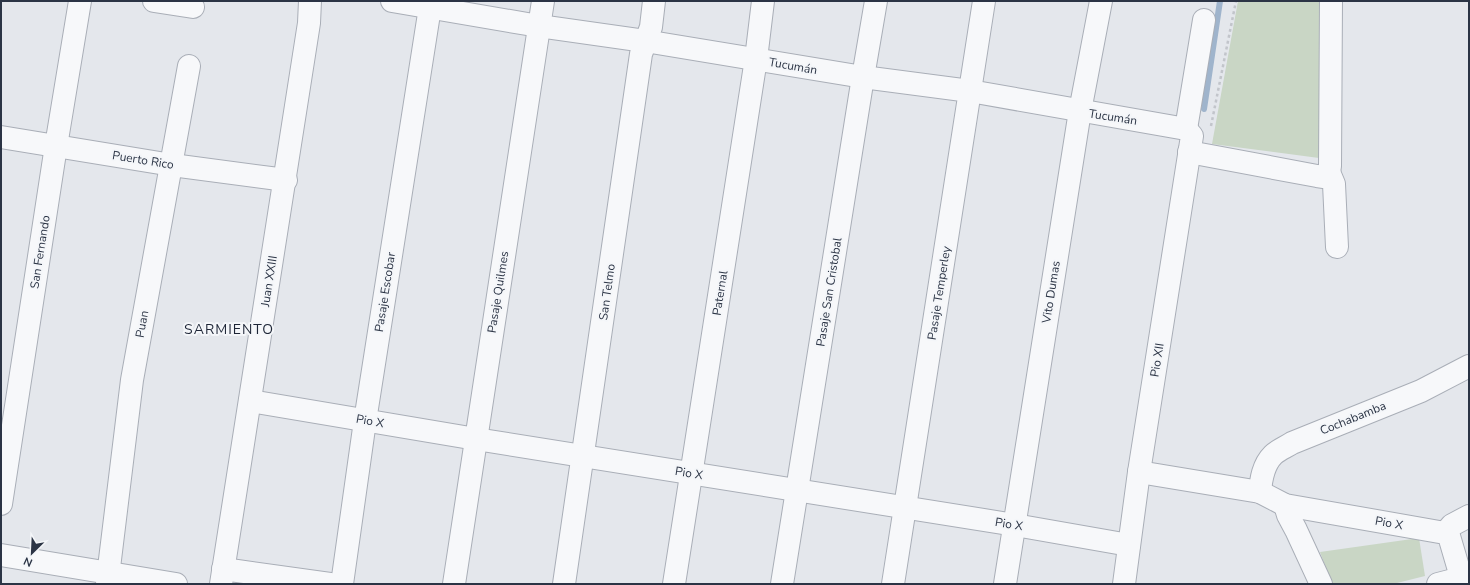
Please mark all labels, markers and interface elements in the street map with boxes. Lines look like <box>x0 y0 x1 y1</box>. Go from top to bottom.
street label: Tucumán <box>768 54 818 78</box>
street label: Tucumán <box>1088 105 1138 129</box>
street label: Puerto Rico <box>111 147 175 173</box>
street label: San Fernando <box>26 214 54 290</box>
street label: Pasaje San Cristobal <box>812 236 846 348</box>
street label: Pasaje Temperley <box>924 244 954 341</box>
street label: Pasaje Escobar <box>371 250 399 333</box>
street label: Pasaje Quilmes <box>484 250 512 334</box>
street label: Juan XXIII <box>257 254 281 309</box>
street label: Vito Dumas <box>1038 259 1064 325</box>
street label: San Telmo <box>595 262 619 321</box>
street label: Paternal <box>709 269 732 317</box>
street label: Puan <box>132 309 152 339</box>
district label: SARMIENTO <box>184 320 274 339</box>
street label: Pio XII <box>1146 342 1168 378</box>
street label: Cochabamba <box>1318 397 1388 439</box>
street label: Pio X <box>355 411 385 431</box>
street label: Pio X <box>674 463 704 483</box>
street label: Pio X <box>1374 513 1404 533</box>
street label: Pio X <box>994 514 1024 534</box>
north arrow <box>12 533 52 573</box>
text: N <box>21 553 35 570</box>

